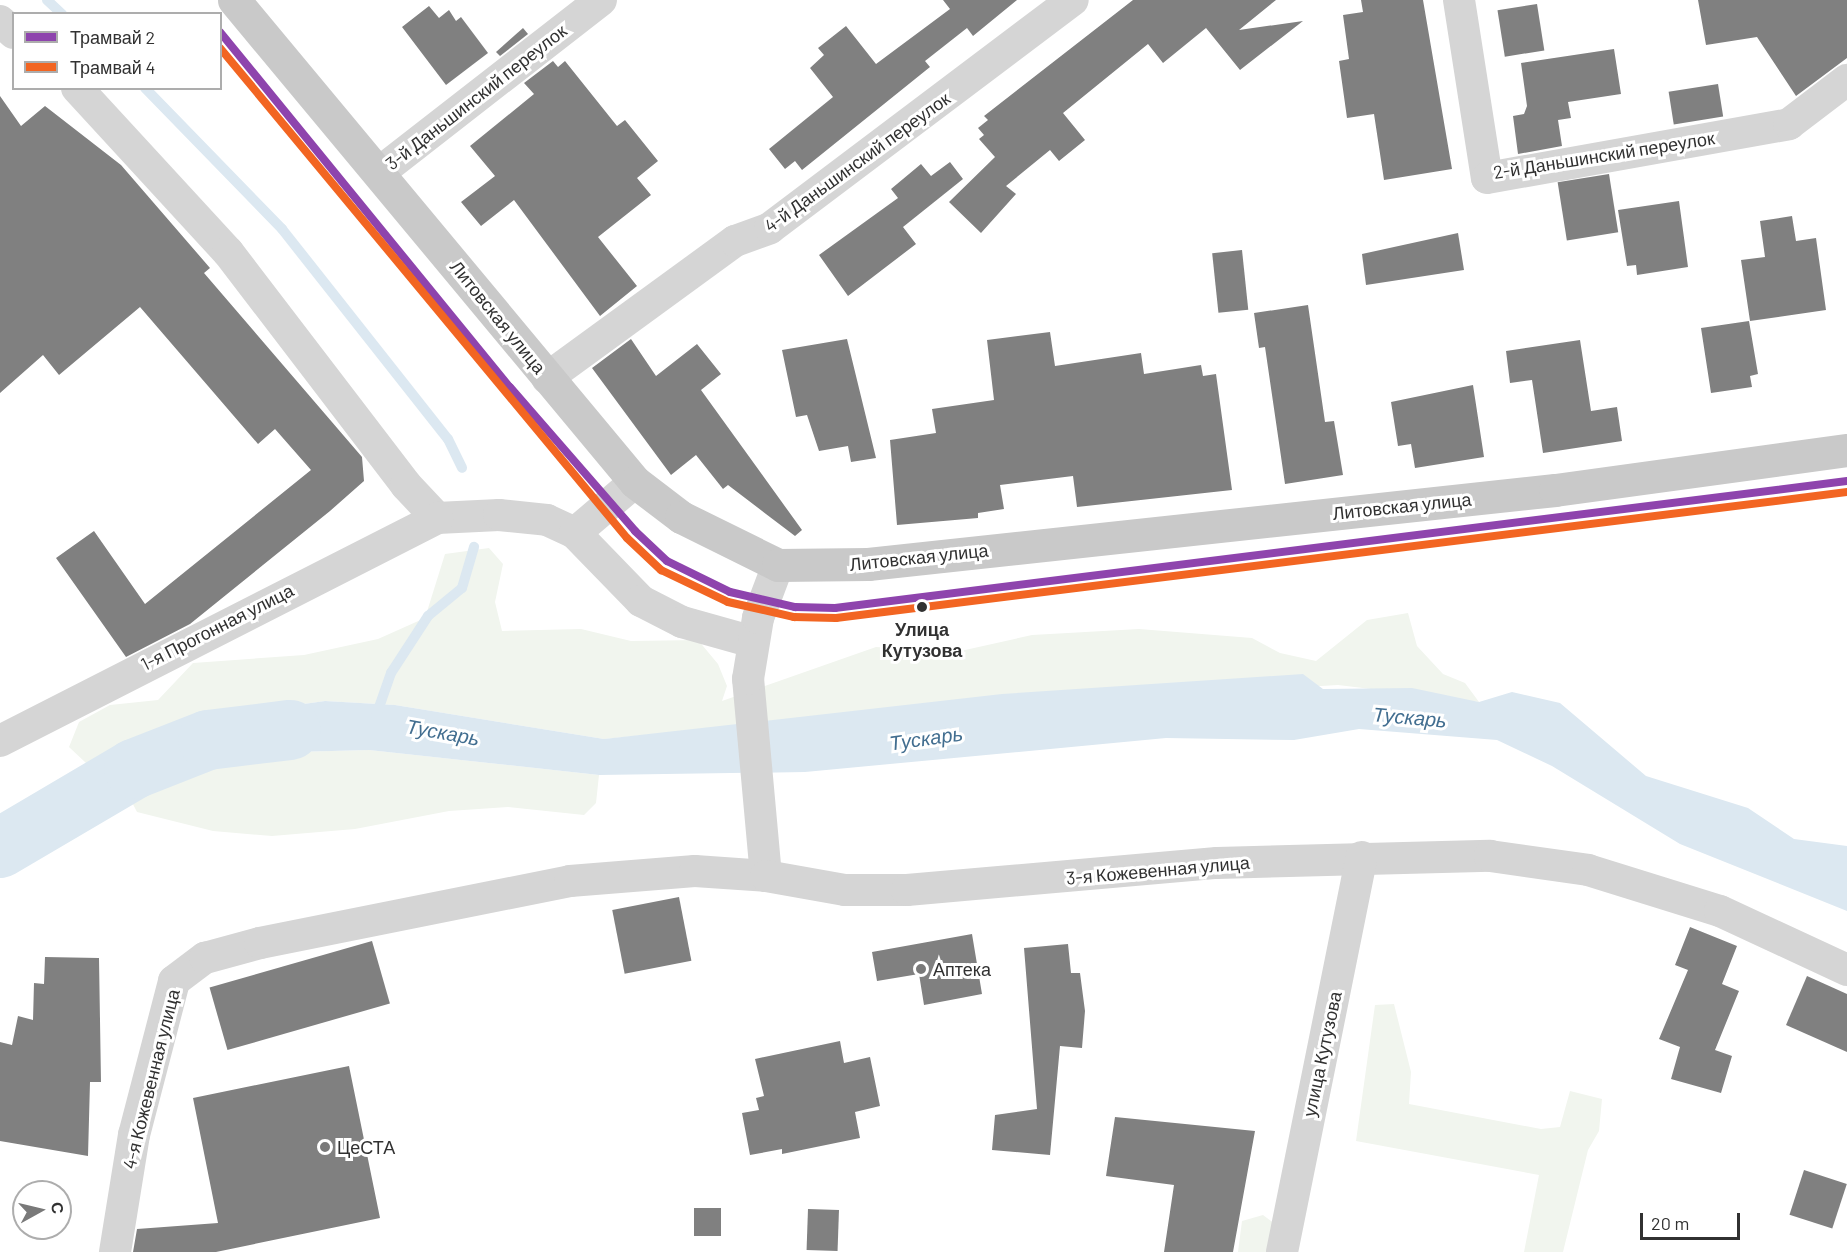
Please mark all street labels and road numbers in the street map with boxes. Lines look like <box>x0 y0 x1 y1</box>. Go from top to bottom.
street label: 3-й Даньшинский переулок <box>381 20 571 174</box>
street label: 4-й Даньшинский переулок <box>760 87 954 237</box>
street label: 2-й Даньшинский переулок <box>1492 127 1716 183</box>
street label: Литовская улица <box>446 256 550 378</box>
street label: Литовская улица <box>1332 488 1472 524</box>
street label: Литовская улица <box>849 539 989 575</box>
street label: 1-я Прогонная улица <box>137 579 297 675</box>
street label: 3-я Кожевенная улица <box>1065 851 1251 889</box>
street label: 4-я Кожевенная улица <box>118 987 184 1171</box>
street label: улица Кутузова <box>1298 989 1346 1119</box>

